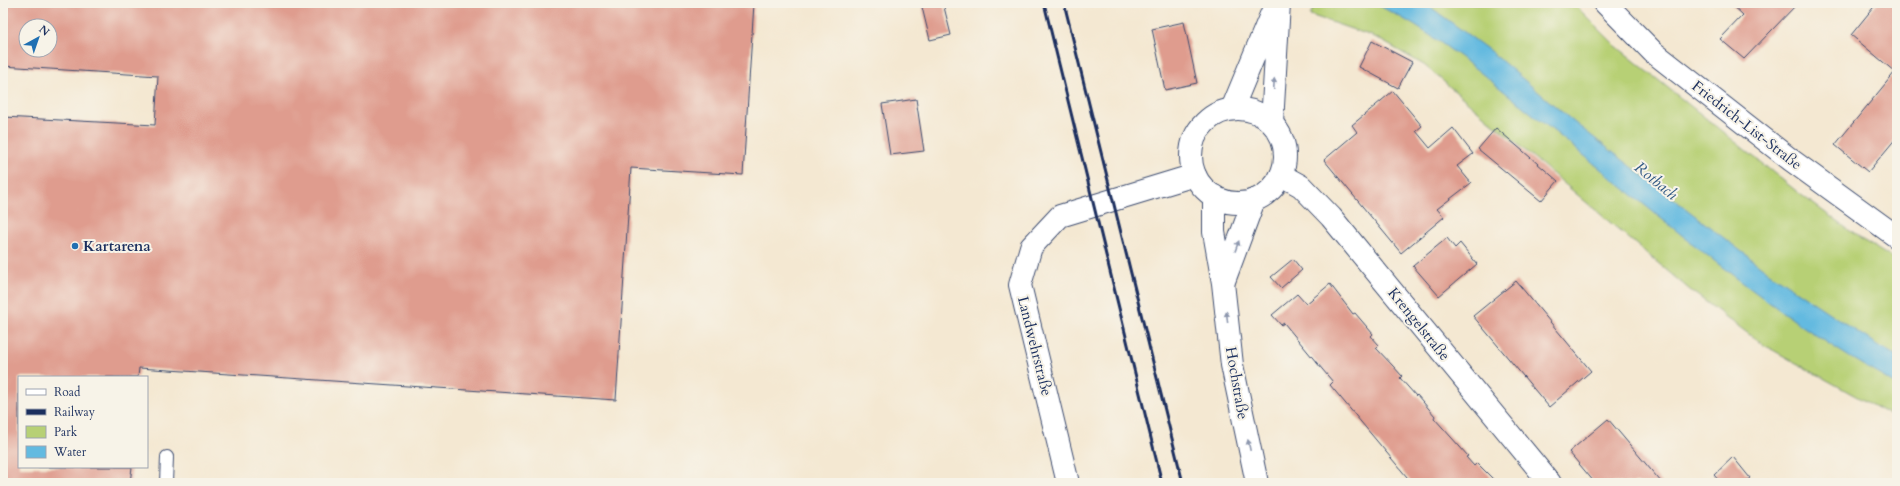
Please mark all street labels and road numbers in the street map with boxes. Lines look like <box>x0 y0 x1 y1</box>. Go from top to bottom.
street label: Friedrich-List-Straße <box>1688 76 1806 174</box>
street label: Krengelstraße <box>1383 283 1455 365</box>
street label: Landwehrstraße <box>1013 294 1057 398</box>
street label: Hochstraße <box>1221 345 1253 421</box>

